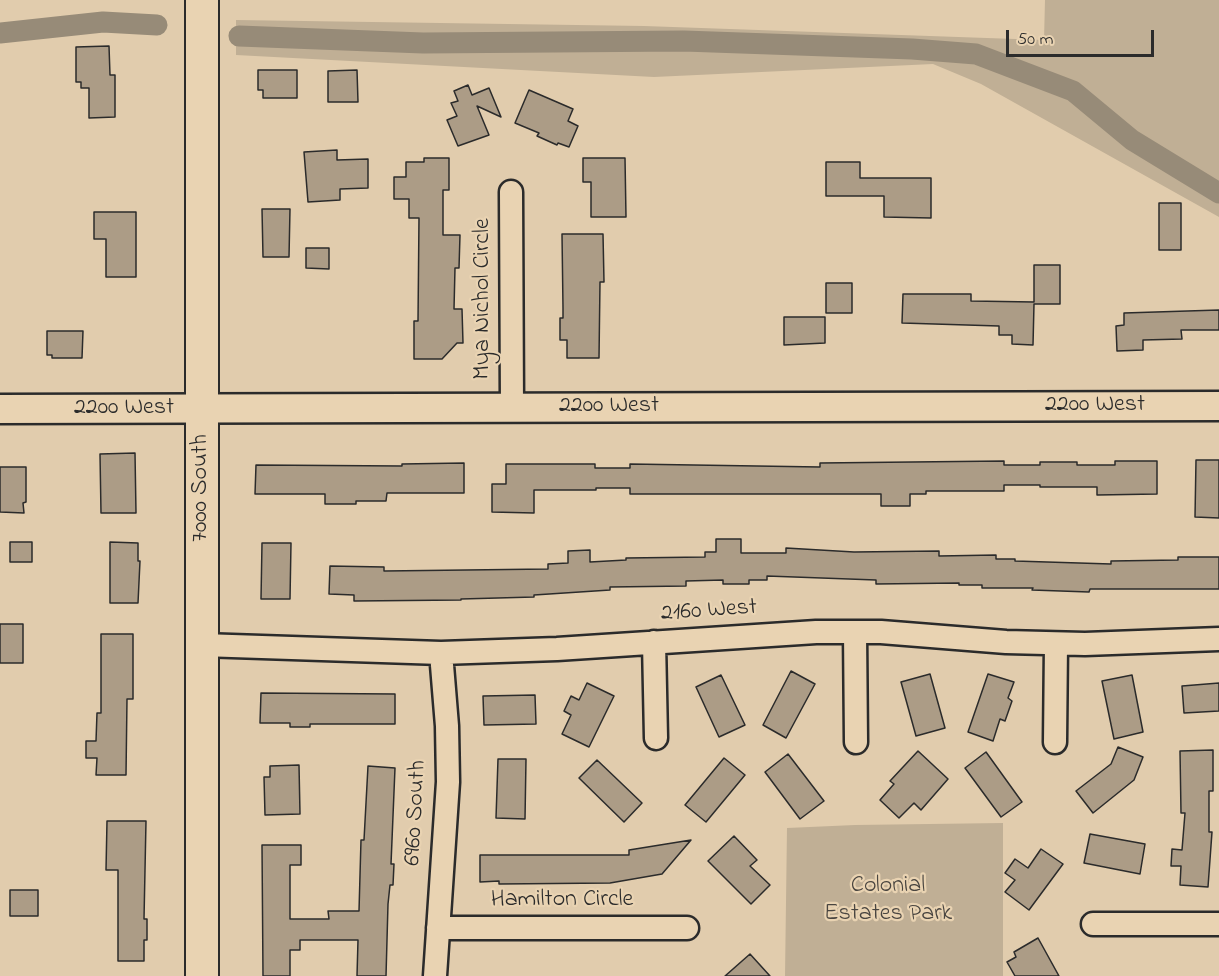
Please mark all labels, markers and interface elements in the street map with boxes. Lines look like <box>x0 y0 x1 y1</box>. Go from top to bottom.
scale bar <box>1009 18 1158 56</box>
text: 50 m <box>1017 27 1054 53</box>
street label: Mya Nichol Circle <box>470 218 498 380</box>
street label: 2200 West <box>1045 392 1145 420</box>
street label: 2200 West <box>559 393 659 421</box>
street label: 2200 West <box>74 395 174 423</box>
street label: 7000 South <box>188 434 216 542</box>
street label: 2160 West <box>660 594 758 630</box>
street label: 6960 South <box>400 759 434 867</box>
park label: Colonial Estates Park <box>824 873 952 929</box>
street label: Hamilton Circle <box>491 887 633 915</box>

